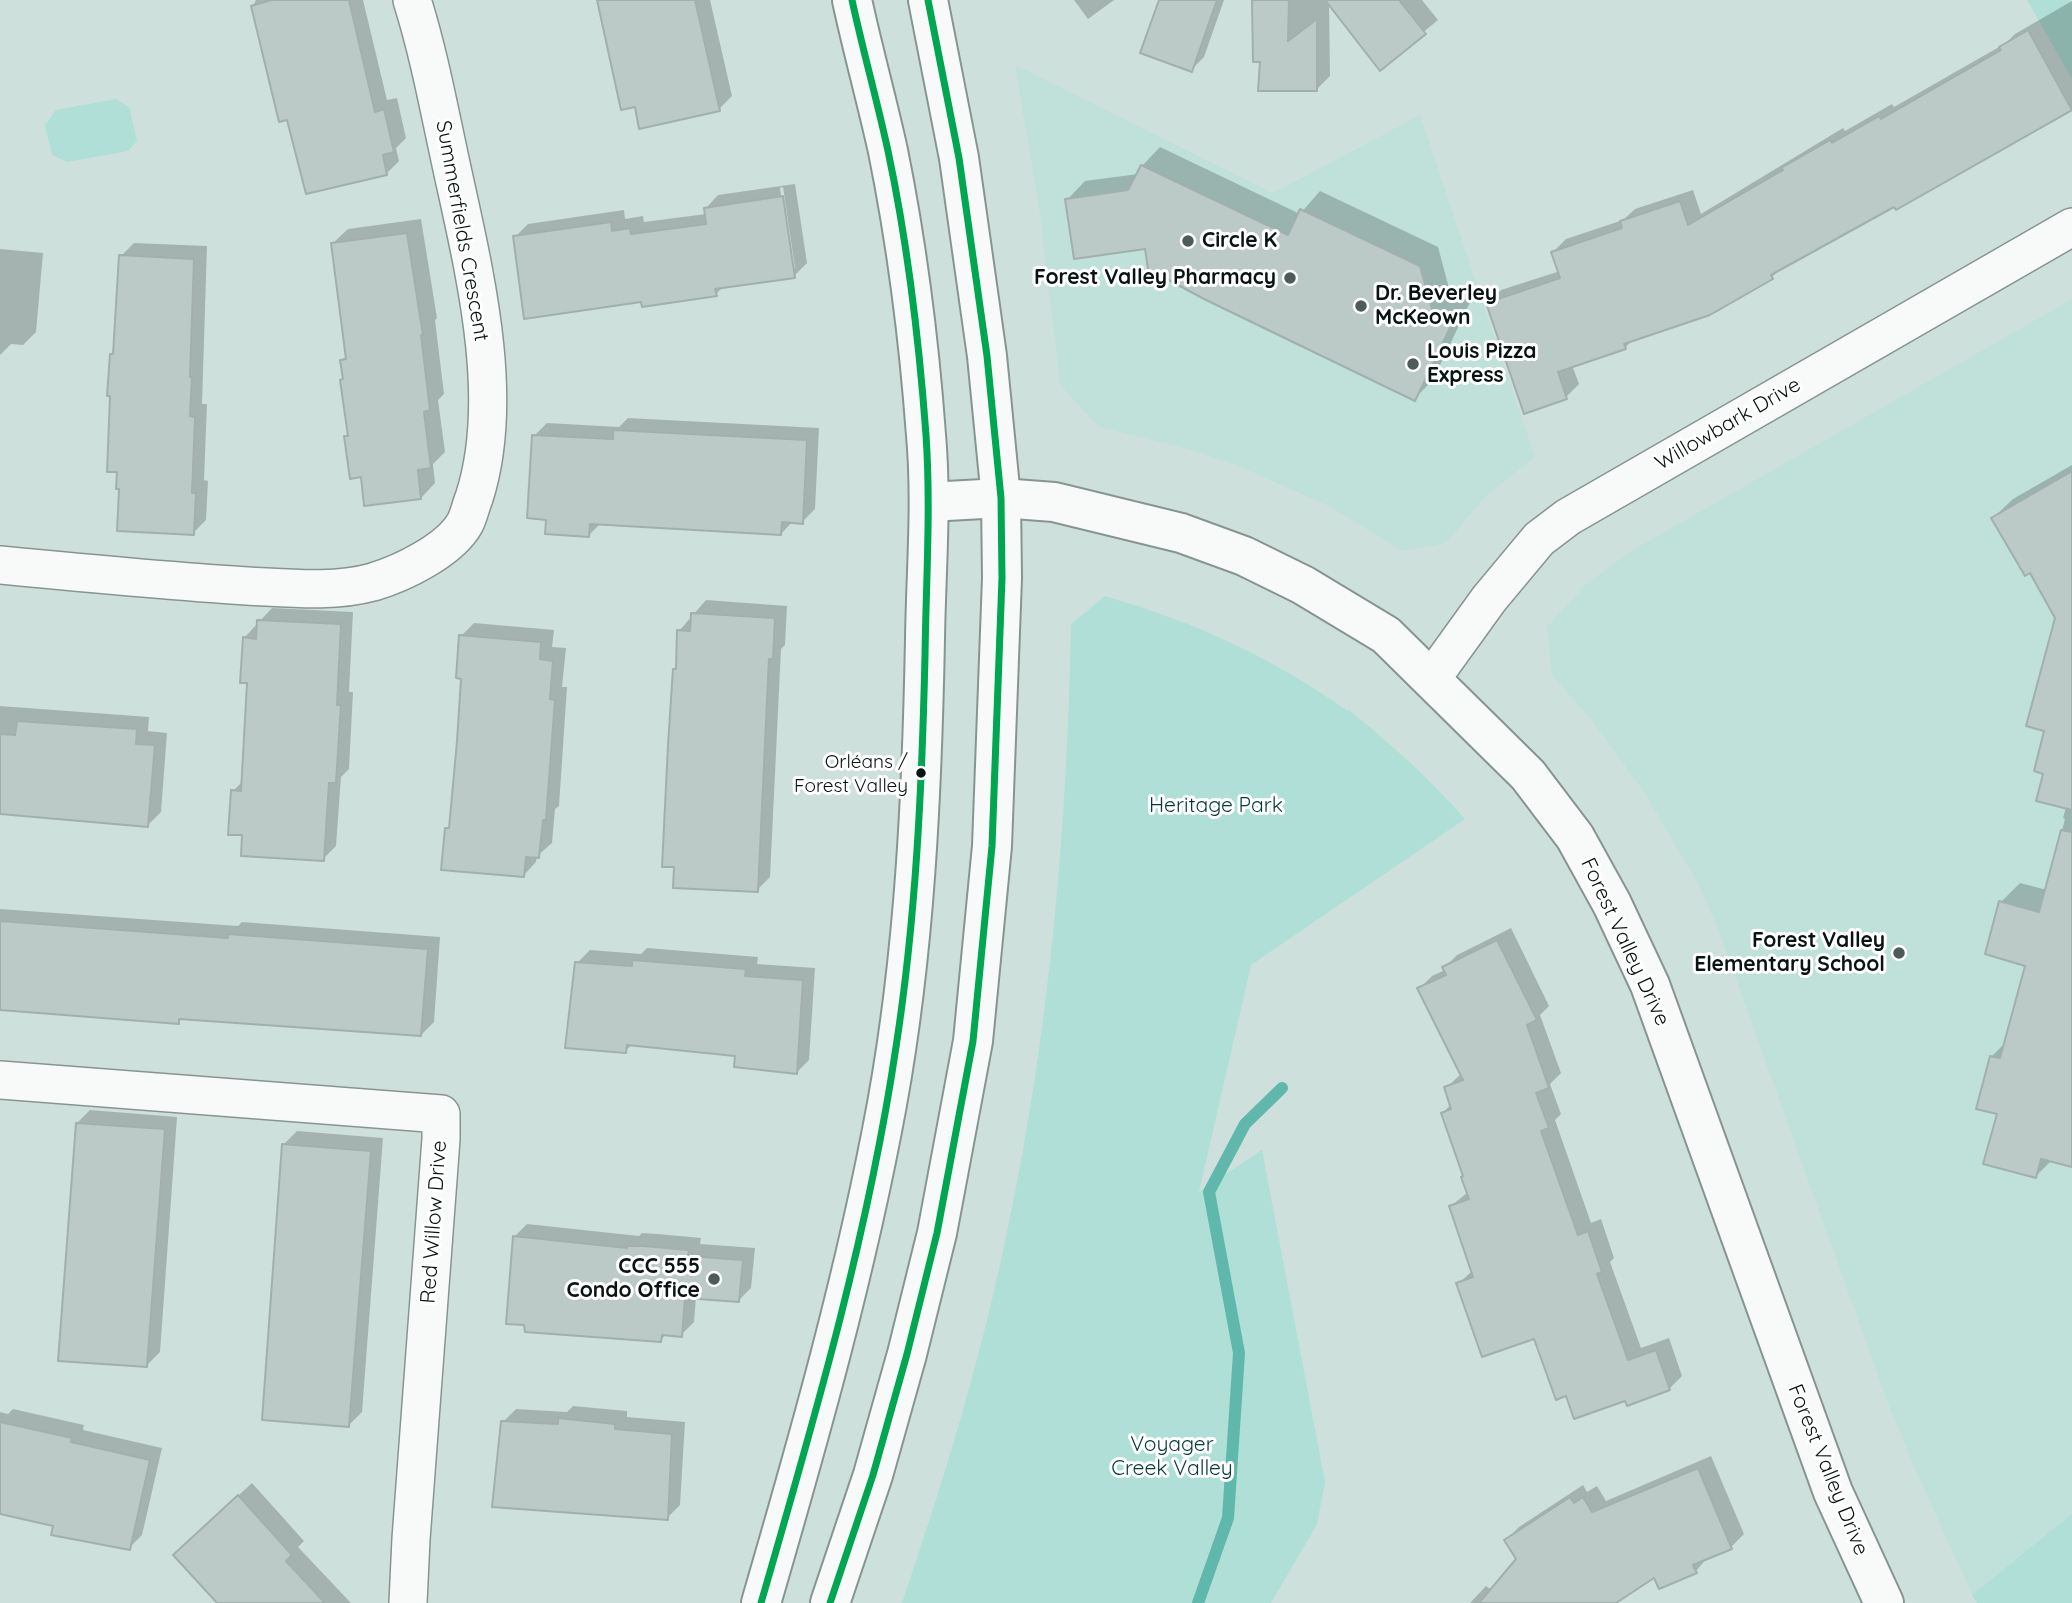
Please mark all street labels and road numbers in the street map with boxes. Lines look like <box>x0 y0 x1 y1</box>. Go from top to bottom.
street label: Summerfields Crescent <box>430 119 494 343</box>
street label: Willowbark Drive <box>1651 372 1805 476</box>
street label: Forest Valley Drive <box>1575 854 1675 1030</box>
street label: Red Willow Drive <box>416 1140 452 1304</box>
street label: Forest Valley Drive <box>1782 1381 1874 1559</box>

